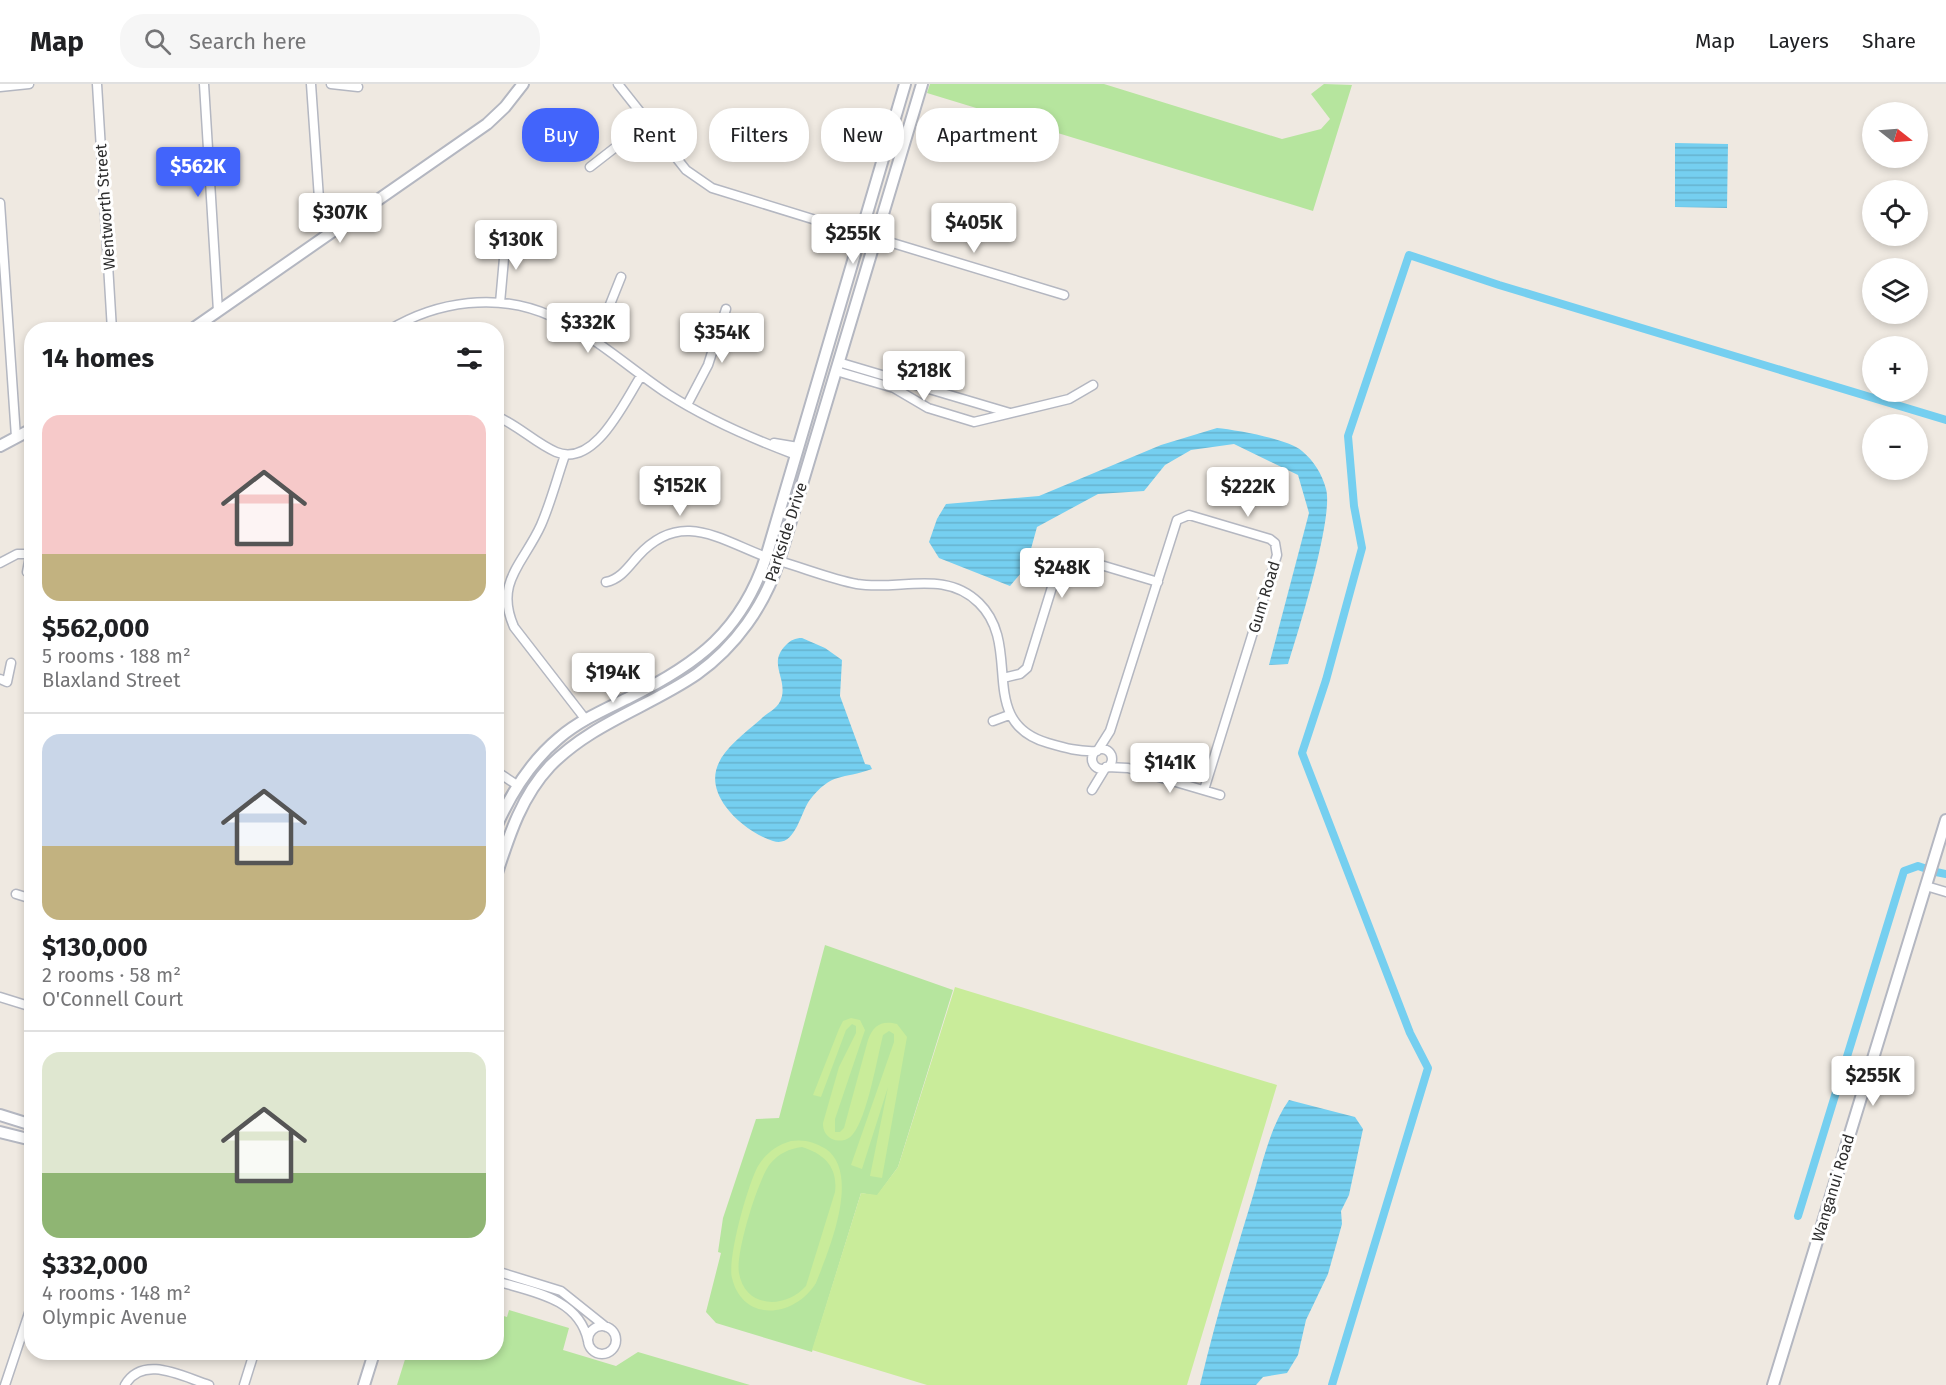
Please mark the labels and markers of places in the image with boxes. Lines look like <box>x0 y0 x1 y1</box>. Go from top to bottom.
pin: $562K <box>156 147 240 198</box>
pin: $307K <box>298 193 382 244</box>
pin: $405K <box>932 203 1016 254</box>
pin: $255K <box>811 214 895 265</box>
pin: $130K <box>474 220 558 271</box>
pin: $332K <box>546 303 630 354</box>
pin: $354K <box>680 313 764 364</box>
pin: $218K <box>882 351 966 402</box>
pin: $152K <box>638 466 722 517</box>
pin: $222K <box>1206 467 1290 518</box>
pin: $248K <box>1020 548 1104 599</box>
pin: $194K <box>571 653 655 704</box>
pin: $141K <box>1128 743 1212 794</box>
pin: $255K <box>1831 1056 1915 1107</box>

